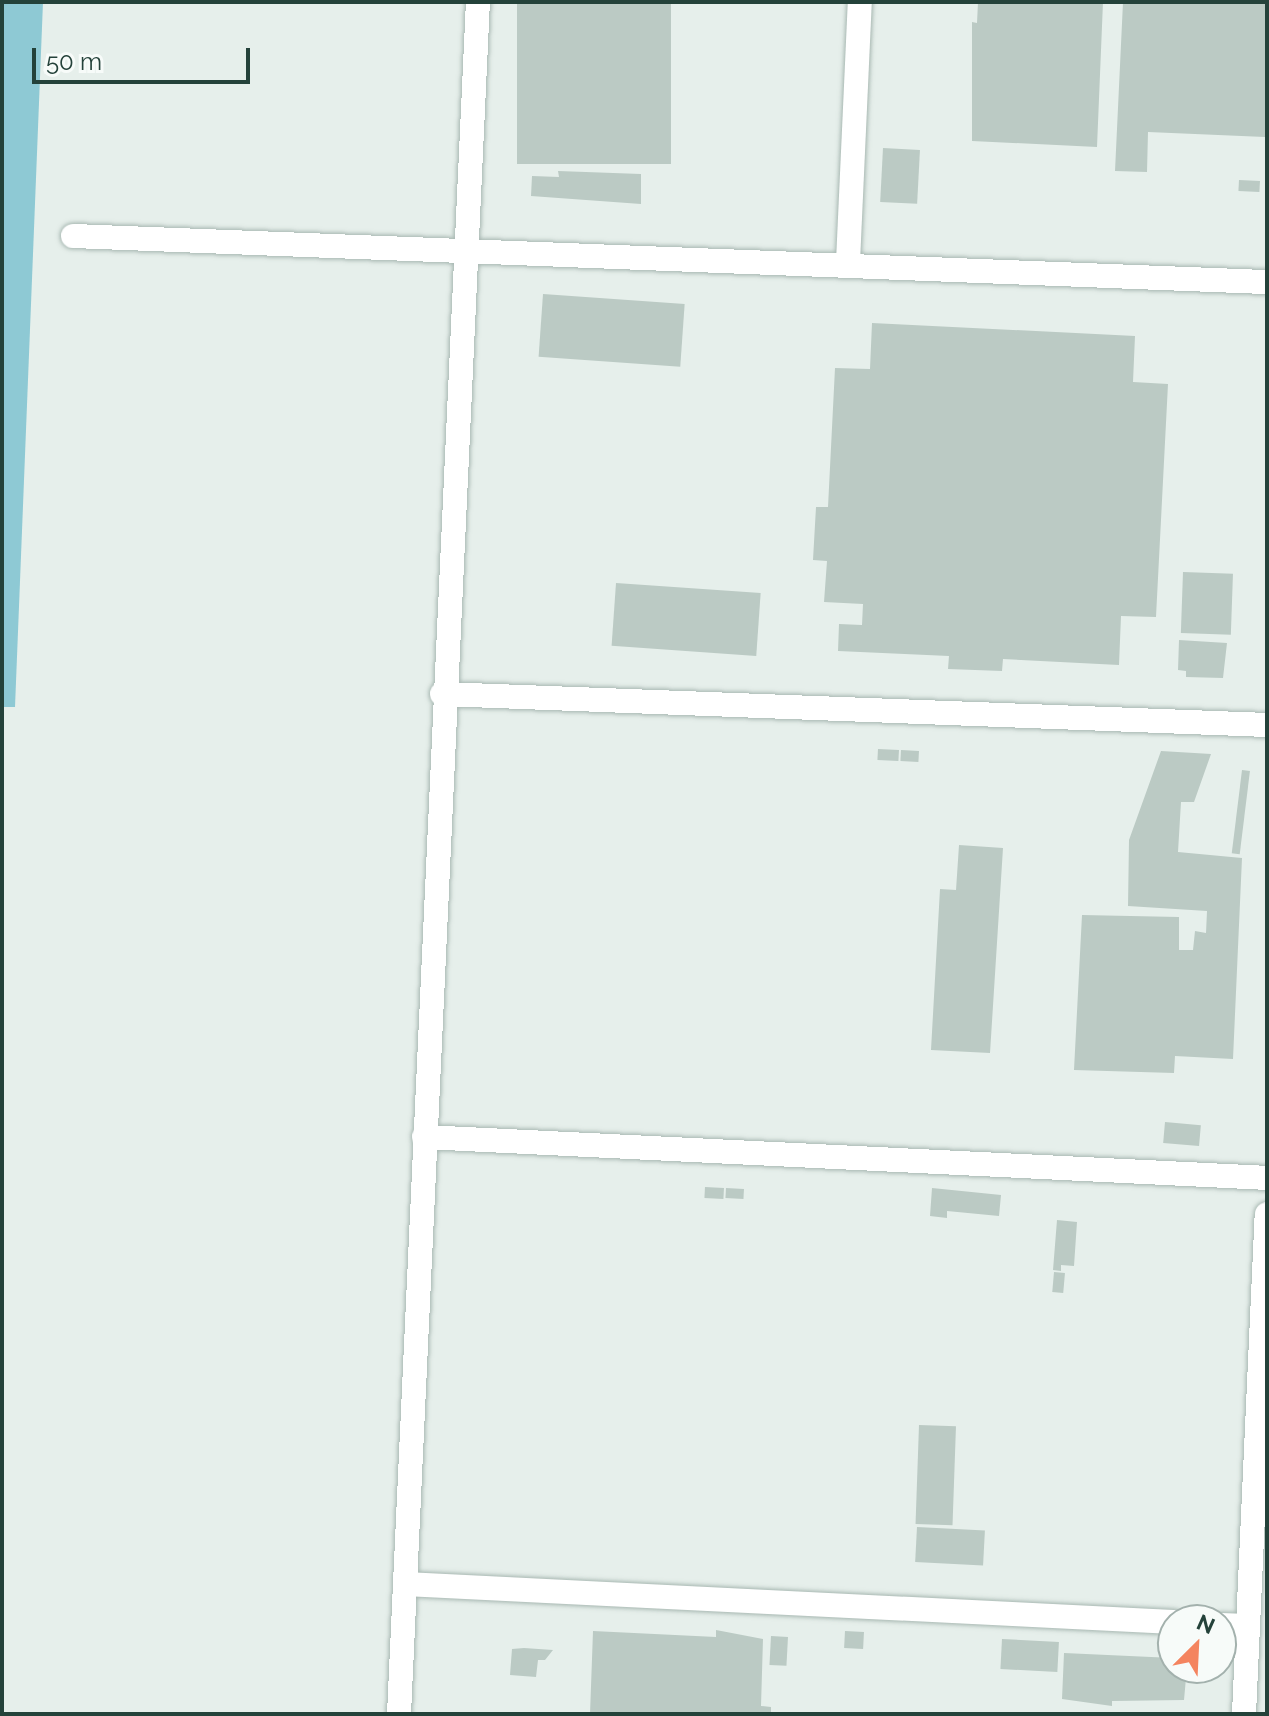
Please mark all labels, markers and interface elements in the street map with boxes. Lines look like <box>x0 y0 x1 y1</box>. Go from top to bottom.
scale bar <box>36 32 254 82</box>
text: 50 m <box>46 47 102 76</box>
north arrow <box>1157 1604 1237 1684</box>
text: N <box>1193 1609 1219 1639</box>

